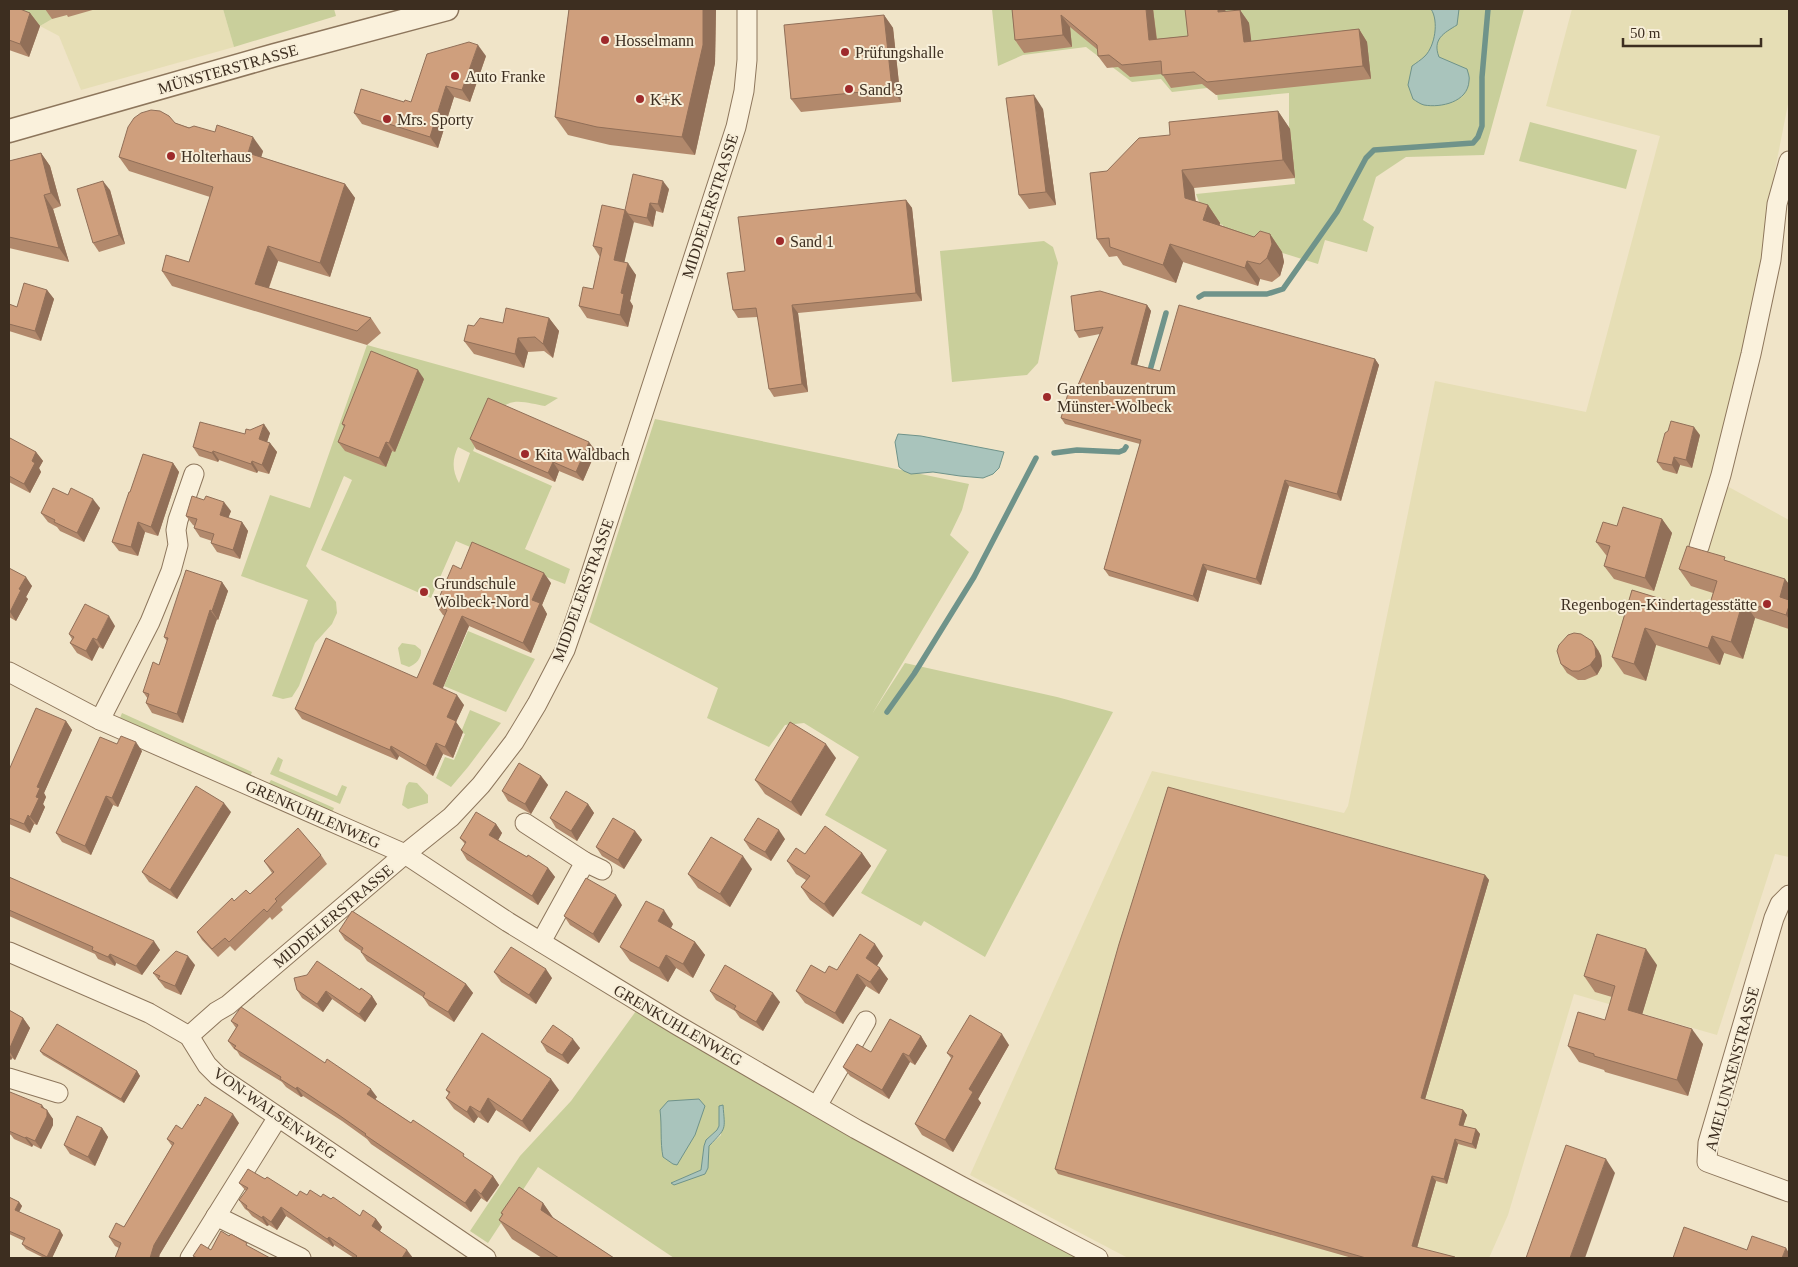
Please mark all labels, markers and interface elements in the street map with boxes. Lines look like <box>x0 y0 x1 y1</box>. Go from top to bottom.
scale bar <box>1623 15 1760 47</box>
text: 50 m <box>1630 25 1661 41</box>
place label: Hosselmann <box>615 32 694 49</box>
marker: Hosselmann <box>599 34 611 46</box>
street label: MÜNSTERSTRASSE <box>156 41 300 97</box>
place label: Prüfungshalle <box>855 44 944 62</box>
marker: Prüfungshalle <box>839 46 851 58</box>
place label: Auto Franke <box>465 68 545 85</box>
marker: Auto Franke <box>449 70 461 82</box>
place label: Sand 3 <box>859 81 903 98</box>
marker: Sand 3 <box>843 83 855 95</box>
place label: K+K <box>650 91 683 108</box>
marker: K+K <box>634 93 646 105</box>
place label: Mrs. Sporty <box>397 111 473 129</box>
marker: Mrs. Sporty <box>381 113 393 125</box>
street label: MIDDELERSTRASSE <box>679 132 741 280</box>
place label: Holterhaus <box>181 148 251 165</box>
marker: Holterhaus <box>165 150 177 162</box>
place label: Sand 1 <box>790 233 834 250</box>
marker: Sand 1 <box>774 235 786 247</box>
place label: Gartenbauzentrum Münster-Wolbeck <box>1057 380 1177 415</box>
marker: Gartenbauzentrum Münster-Wolbeck <box>1041 391 1053 403</box>
place label: Kita Waldbach <box>535 446 630 463</box>
marker: Kita Waldbach <box>519 448 531 460</box>
street label: MIDDELERSTRASSE <box>549 516 617 664</box>
place label: Grundschule Wolbeck-Nord <box>434 575 529 610</box>
marker: Grundschule Wolbeck-Nord <box>418 586 430 598</box>
place label: Regenbogen-Kindertagesstätte <box>1561 596 1757 614</box>
marker: Regenbogen-Kindertagesstätte <box>1761 598 1773 610</box>
street label: GRENKUHLENWEG <box>243 777 383 852</box>
street label: MIDDELERSTRASSE <box>270 861 396 971</box>
street label: GRENKUHLENWEG <box>611 981 746 1069</box>
street label: AMELUNXENSTRASSE <box>1702 985 1762 1153</box>
street label: VON-WALSEN-WEG <box>210 1064 340 1162</box>

